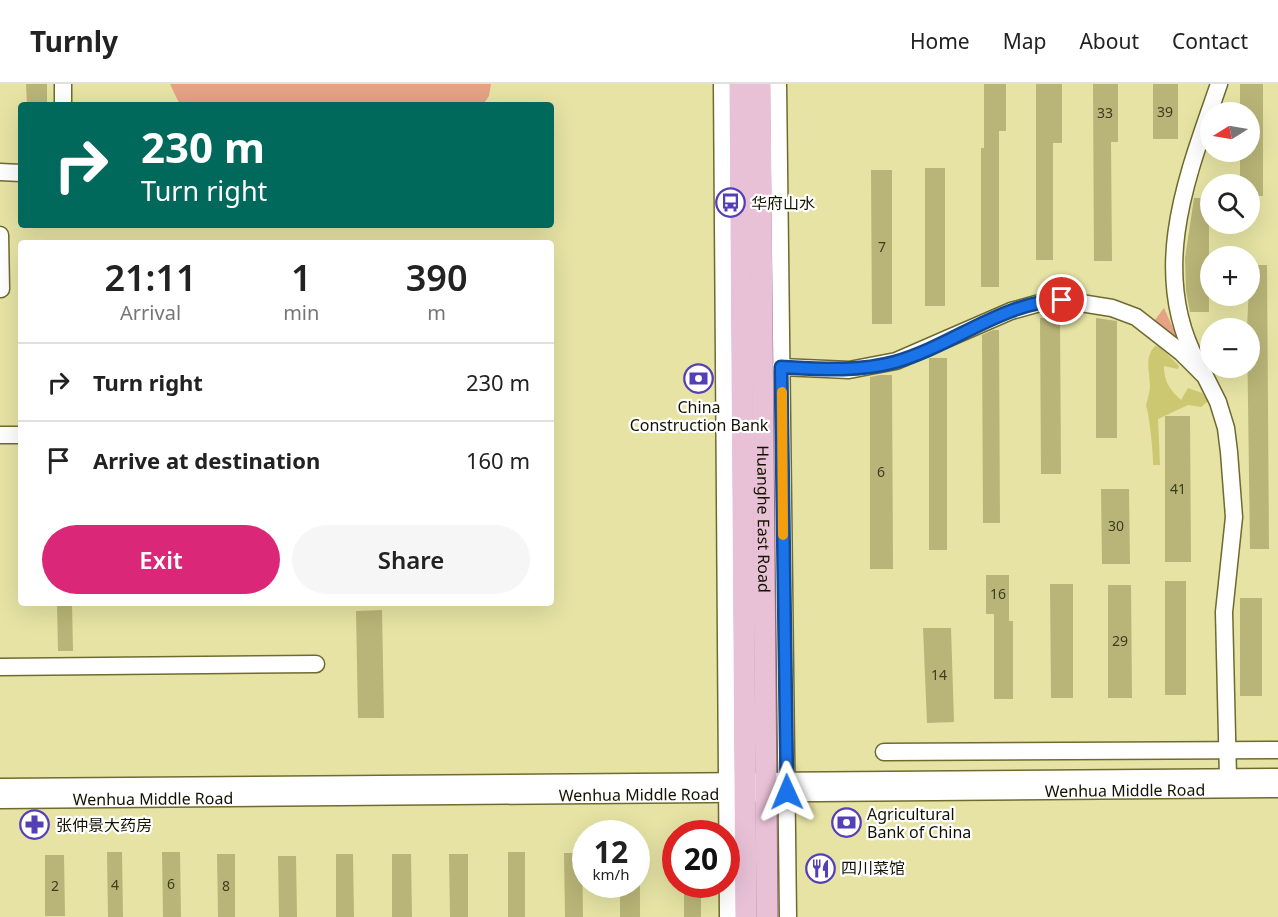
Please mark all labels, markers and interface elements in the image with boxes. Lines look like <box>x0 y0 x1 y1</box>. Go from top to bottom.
text: Turnly <box>30 22 118 60</box>
text: Home <box>910 27 970 55</box>
text: Map <box>1003 27 1046 55</box>
text: About <box>1079 27 1139 55</box>
text: Contact <box>1172 27 1248 55</box>
house number: 39 <box>1157 102 1173 121</box>
north arrow <box>1200 102 1260 162</box>
map controls <box>1200 102 1260 378</box>
house number: 33 <box>1097 103 1113 122</box>
text: 230 m <box>141 118 265 175</box>
icon: right <box>42 126 120 204</box>
text: Turn right <box>141 172 267 209</box>
button: search <box>1200 174 1260 234</box>
bus stop icon: 华府山水 <box>714 187 746 219</box>
place label: 华府山水 <box>751 192 815 214</box>
house number: 7 <box>878 237 886 256</box>
button: + <box>1200 246 1260 306</box>
text: 21:11 <box>104 253 197 302</box>
text: 1 <box>291 253 312 302</box>
text: 390 <box>406 253 468 302</box>
pin <box>1036 274 1087 325</box>
icon: arrive <box>1045 283 1078 316</box>
text: Arrival <box>120 299 181 326</box>
text: min <box>283 299 319 326</box>
text: m <box>427 299 446 326</box>
button: − <box>1200 318 1260 378</box>
bank icon: China Construction Bank <box>683 363 715 395</box>
icon: right <box>42 366 75 399</box>
text: Turn right <box>93 367 203 397</box>
text: 230 m <box>466 367 530 397</box>
place label: China Construction Bank <box>630 396 769 436</box>
icon: arrive <box>42 444 75 477</box>
text: Arrive at destination <box>93 445 320 475</box>
text: 160 m <box>466 445 530 475</box>
street label: Huanghe East Road <box>752 445 775 593</box>
house number: 6 <box>877 462 885 481</box>
house number: 41 <box>1170 479 1186 498</box>
house number: 30 <box>1108 516 1124 535</box>
button: Exit <box>42 525 280 594</box>
button: Share <box>292 525 530 594</box>
house number: 16 <box>990 584 1006 603</box>
house number: 29 <box>1112 631 1128 650</box>
house number: 14 <box>931 665 947 684</box>
position arrow <box>755 760 819 824</box>
street label: Wenhua Middle Road <box>1045 779 1205 802</box>
street label: Wenhua Middle Road <box>559 783 719 806</box>
street label: Wenhua Middle Road <box>73 787 233 810</box>
place label: Agricultural Bank of China <box>867 803 971 843</box>
bank icon: Agricultural Bank of China <box>830 807 862 839</box>
pharmacy icon: 张仲景大药房 <box>19 809 51 841</box>
place label: 张仲景大药房 <box>56 814 152 836</box>
speed limit sign: 20 <box>662 820 740 898</box>
text: 12 <box>594 831 628 872</box>
restaurant icon: 四川菜馆 <box>804 852 836 884</box>
place label: 四川菜馆 <box>841 857 905 879</box>
text: km/h <box>593 864 629 884</box>
house number: 6 <box>167 874 175 893</box>
house number: 4 <box>111 875 119 894</box>
house number: 2 <box>51 876 59 895</box>
house number: 8 <box>222 876 230 895</box>

